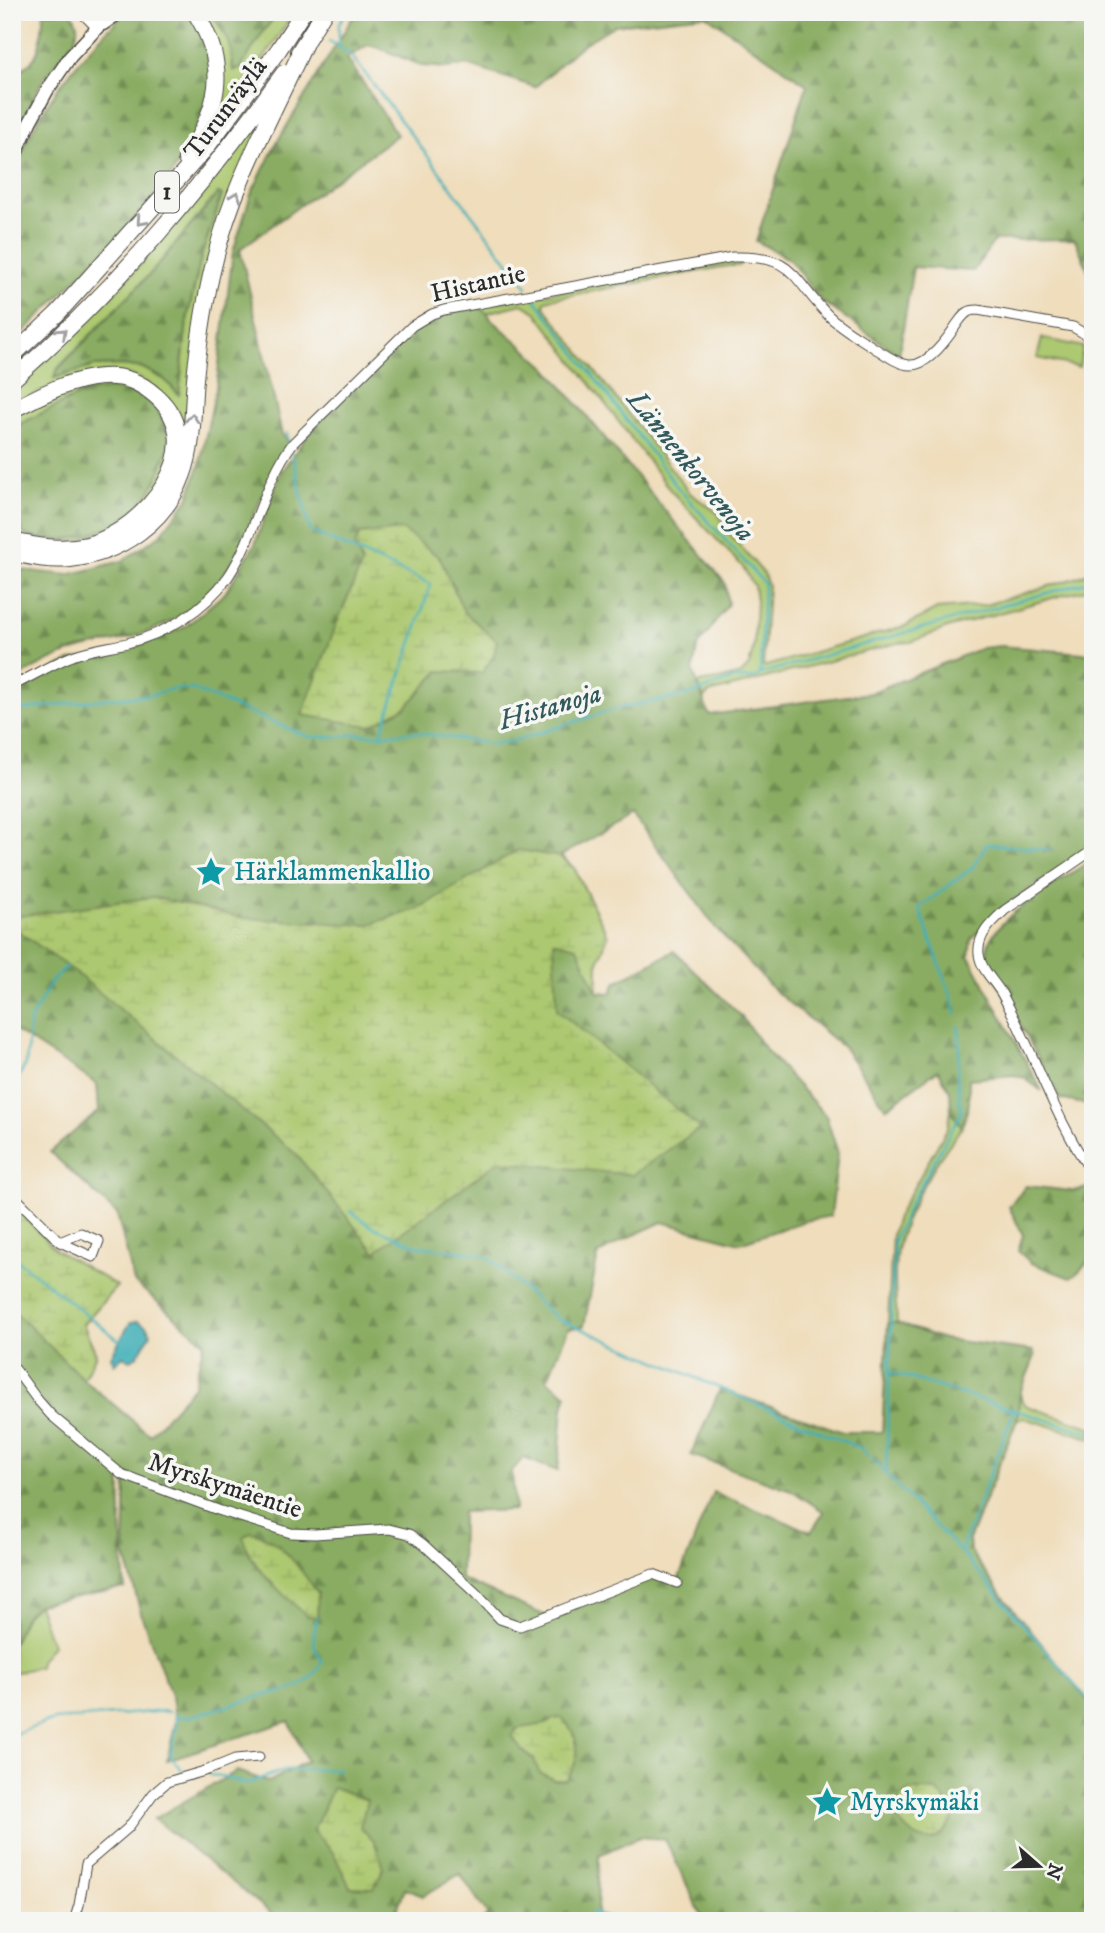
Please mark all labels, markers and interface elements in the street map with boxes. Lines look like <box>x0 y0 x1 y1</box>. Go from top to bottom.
street label: Turunväylä <box>177 52 275 166</box>
road number: 1 <box>155 172 179 212</box>
one-way arrow <box>227 191 241 203</box>
one-way arrow <box>137 213 149 226</box>
street label: Histantie <box>428 257 528 311</box>
one-way arrow <box>54 329 67 342</box>
water label: Lännenkorvenoja <box>618 382 763 549</box>
one-way arrow <box>184 413 199 424</box>
water label: Histanoja <box>494 676 605 739</box>
place icon: Härklammenkallio <box>194 855 228 889</box>
place label: Härklammenkallio <box>234 856 430 889</box>
street label: Myrskymäentie <box>144 1446 306 1526</box>
place icon: Myrskymäki <box>810 1785 844 1819</box>
place label: Myrskymäki <box>850 1786 979 1819</box>
north arrow <box>1004 1832 1074 1902</box>
text: N <box>1040 1860 1067 1883</box>

